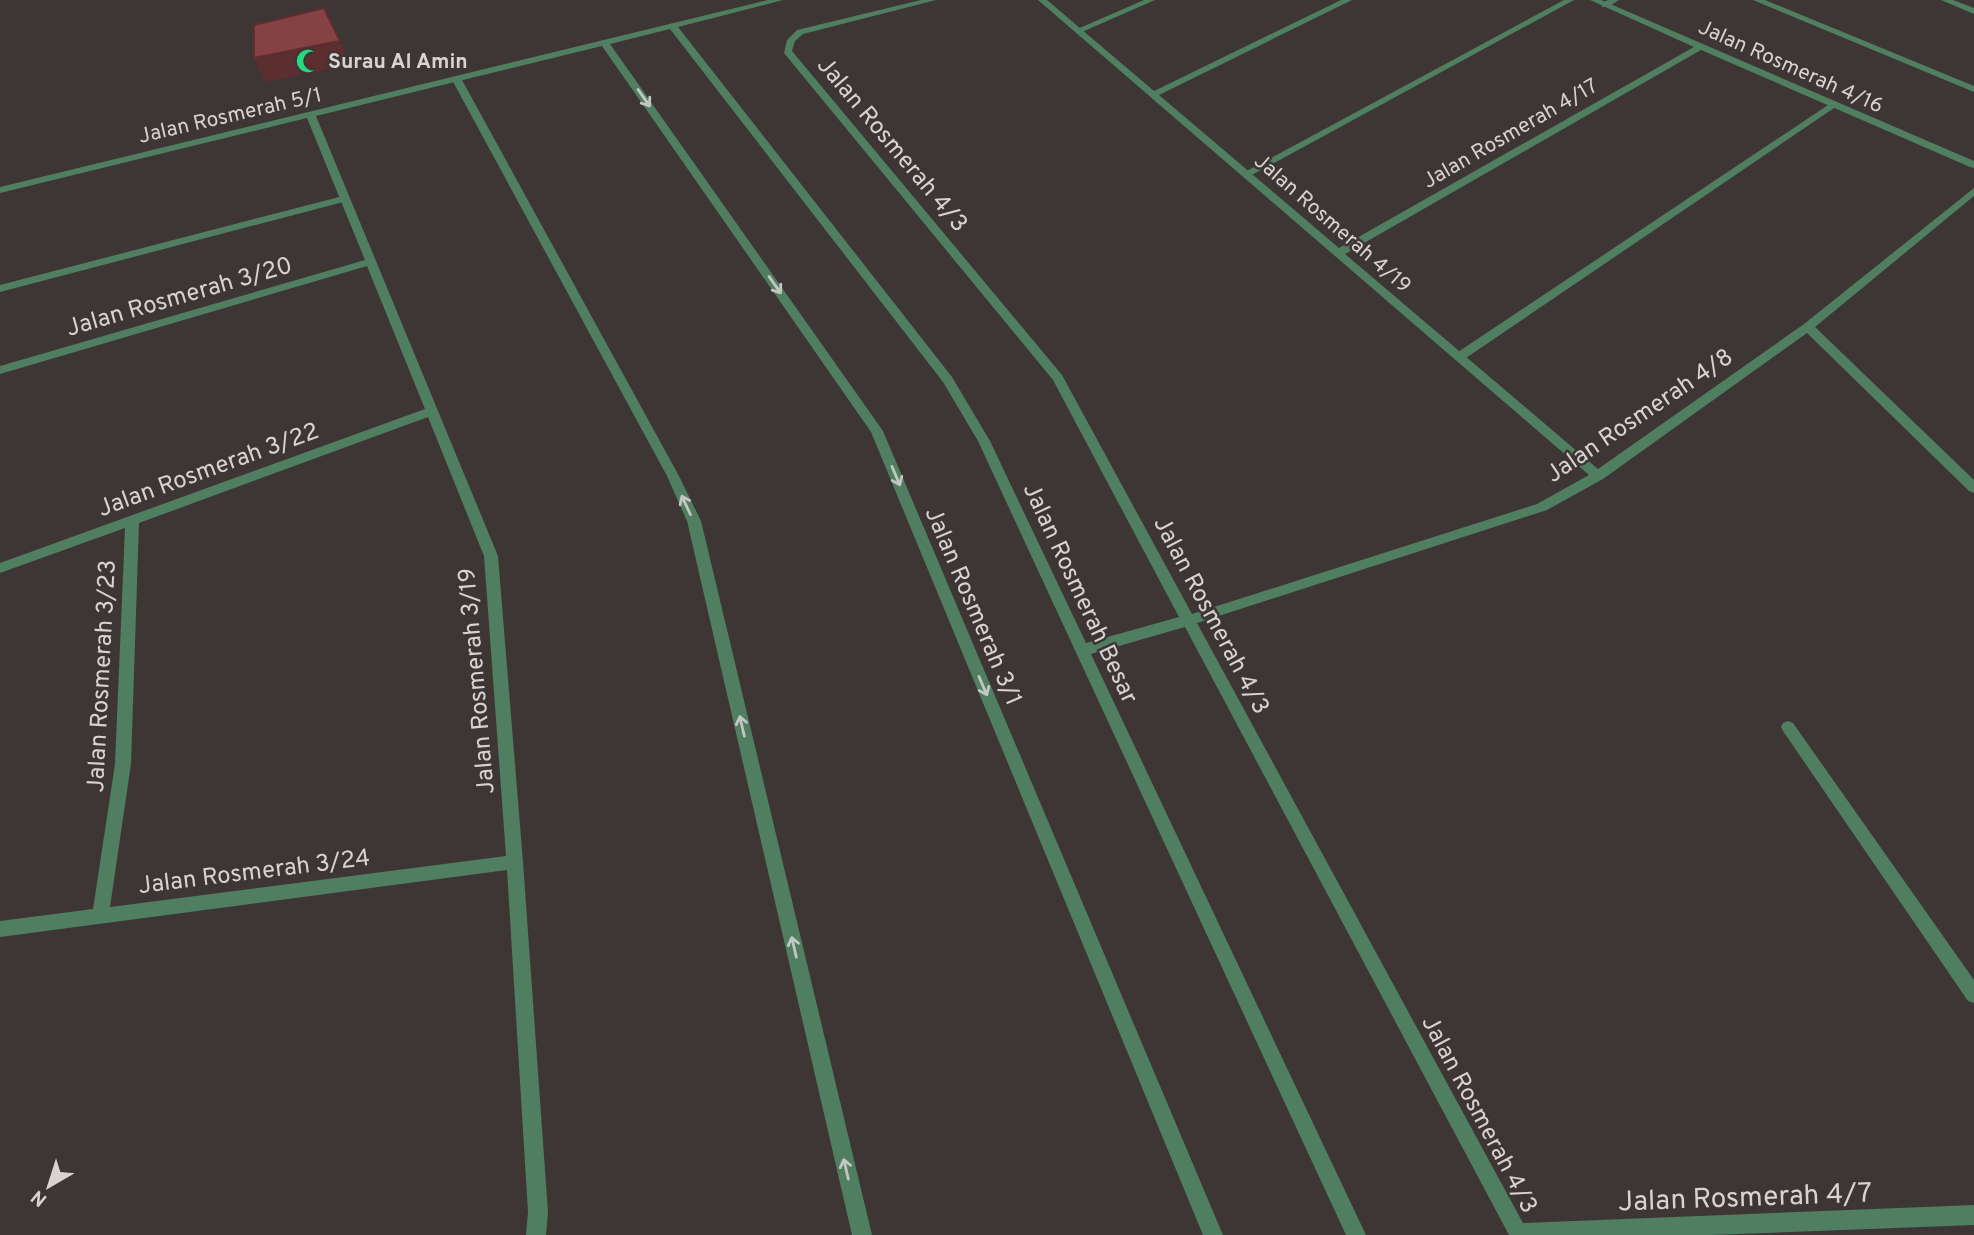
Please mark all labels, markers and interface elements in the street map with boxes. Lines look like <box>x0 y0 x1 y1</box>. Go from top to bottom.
street label: Jalan Rosmerah 4/16 <box>1694 14 1887 120</box>
mosque icon: Surau Al Amin <box>294 47 322 75</box>
place label: Surau Al Amin <box>328 49 468 76</box>
street label: Jalan Rosmerah 4/3 <box>809 52 973 239</box>
street label: Jalan Rosmerah 4/17 <box>1418 73 1603 196</box>
street label: Jalan Rosmerah 5/1 <box>136 82 325 151</box>
one-way arrow <box>637 88 651 108</box>
street label: Jalan Rosmerah 4/19 <box>1248 148 1416 300</box>
street label: Jalan Rosmerah 3/20 <box>63 251 296 345</box>
one-way arrow <box>768 275 782 294</box>
street label: Jalan Rosmerah 4/8 <box>1541 343 1740 491</box>
street label: Jalan Rosmerah 3/22 <box>94 417 323 525</box>
one-way arrow <box>890 465 903 487</box>
street label: Jalan Rosmerah Besar <box>1015 479 1144 709</box>
one-way arrow <box>679 495 692 516</box>
street label: Jalan Rosmerah 3/1 <box>917 503 1028 711</box>
street label: Jalan Rosmerah 4/3 <box>1145 512 1275 720</box>
street label: Jalan Rosmerah 3/23 <box>82 559 124 793</box>
street label: Jalan Rosmerah 3/19 <box>453 566 503 795</box>
one-way arrow <box>978 675 991 697</box>
one-way arrow <box>735 715 748 738</box>
street label: Jalan Rosmerah 3/24 <box>137 844 372 902</box>
one-way arrow <box>787 936 800 959</box>
street label: Jalan Rosmerah 4/3 <box>1413 1011 1543 1219</box>
north arrow <box>14 1151 84 1221</box>
one-way arrow <box>839 1158 852 1180</box>
street label: Jalan Rosmerah 4/7 <box>1617 1177 1873 1221</box>
text: N <box>27 1184 52 1211</box>

